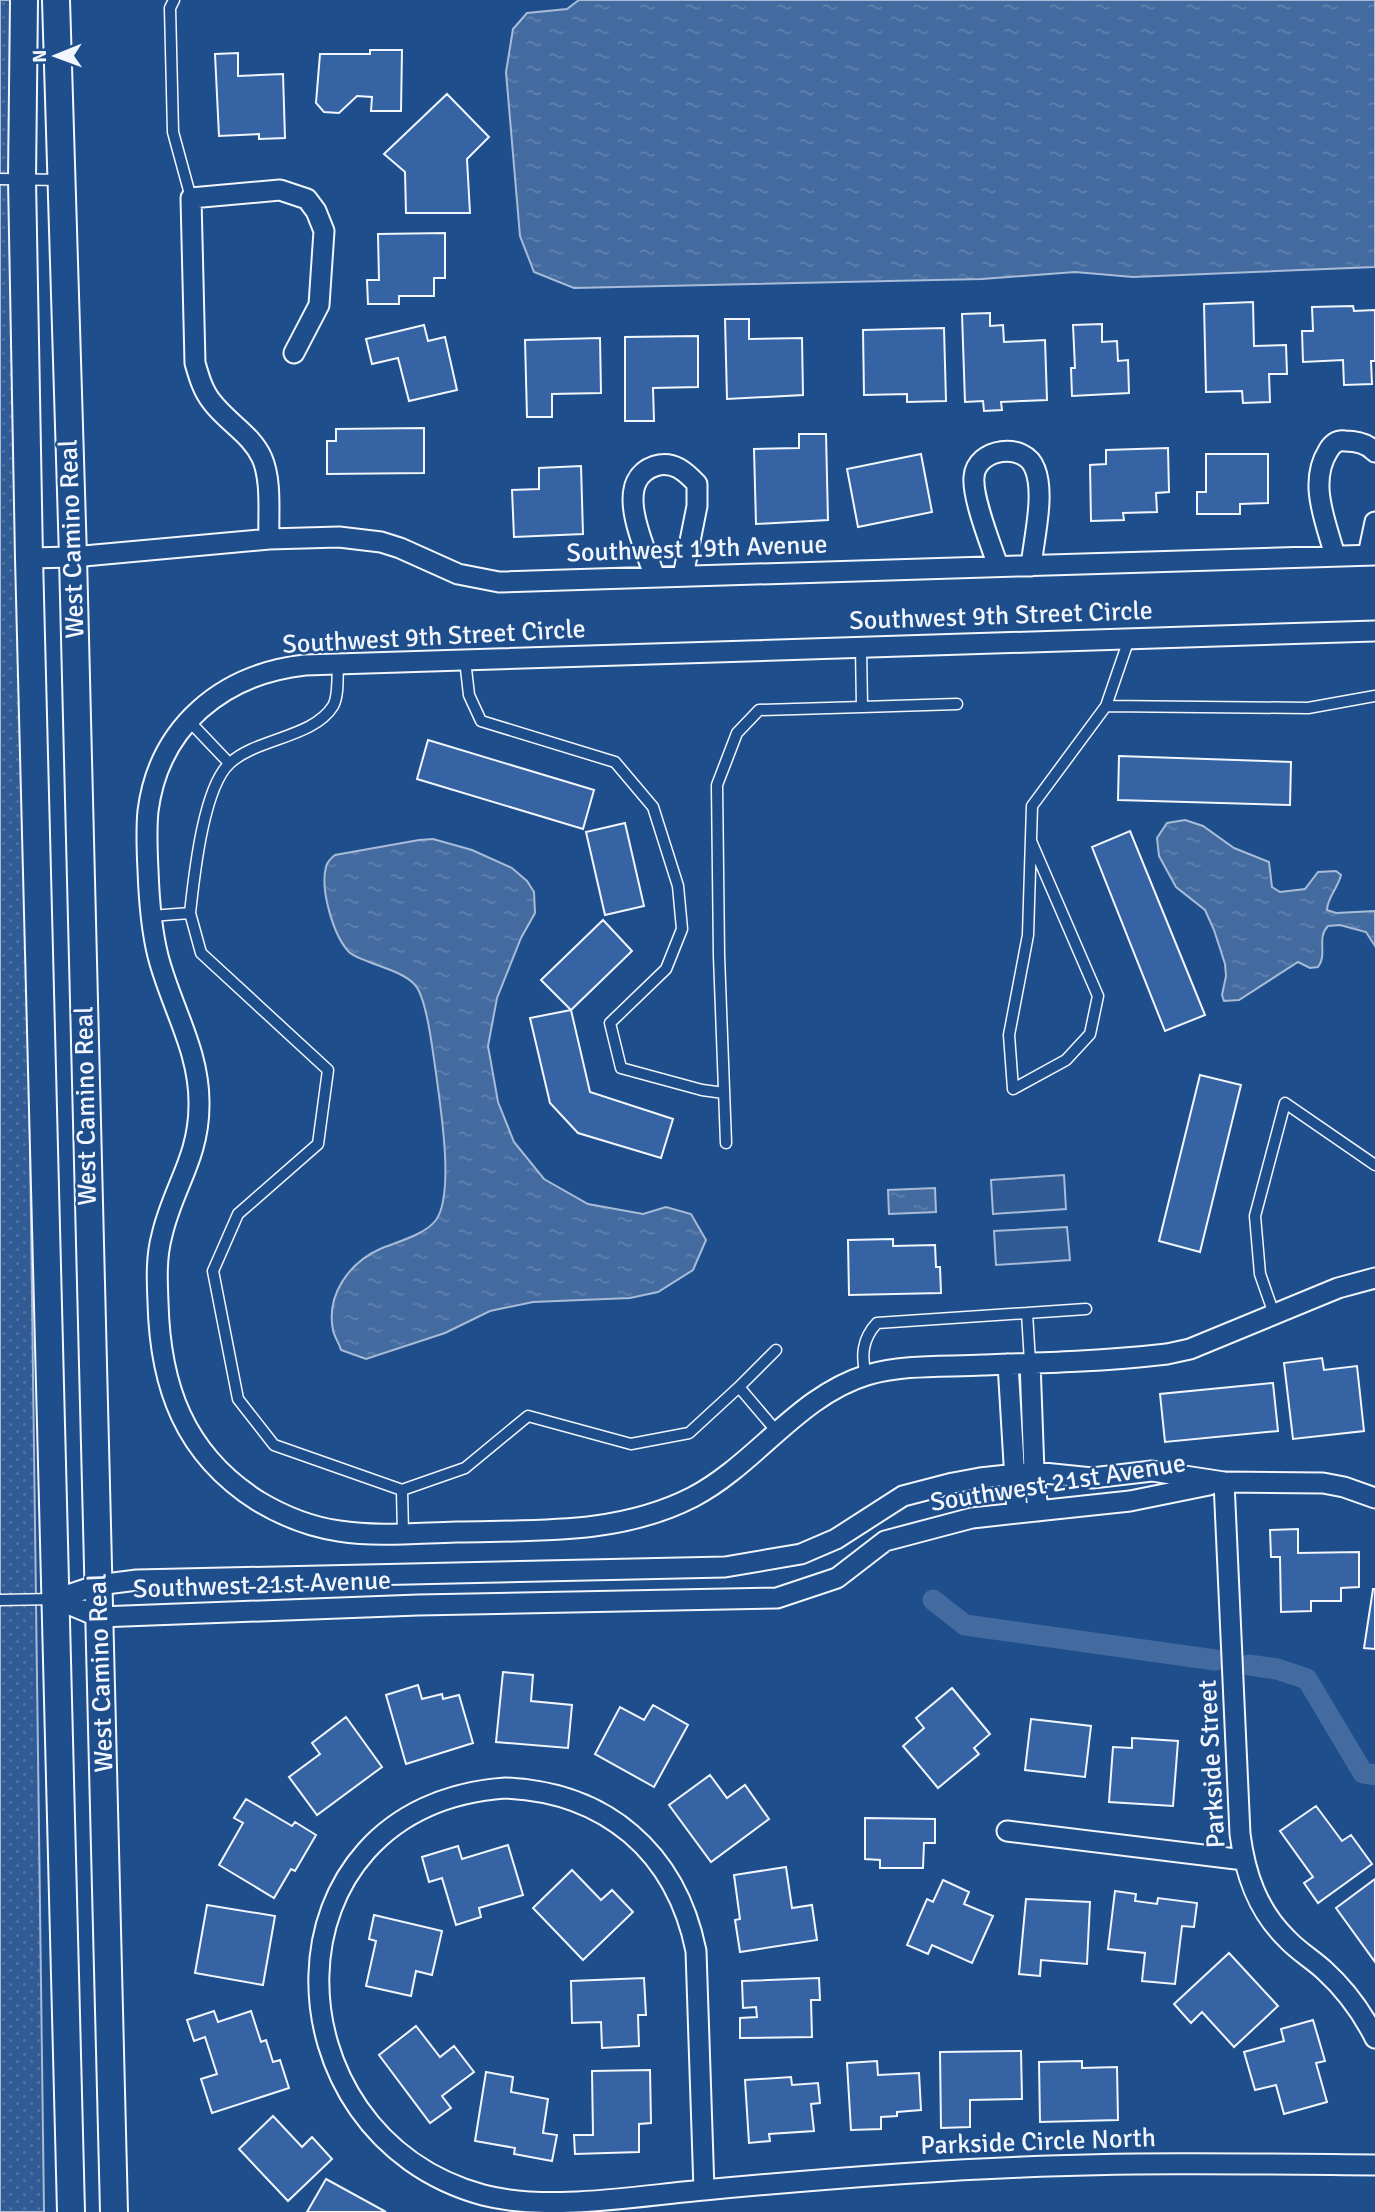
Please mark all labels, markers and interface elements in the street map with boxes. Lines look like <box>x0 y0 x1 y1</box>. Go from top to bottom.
north arrow <box>21 21 91 91</box>
text: N <box>28 49 52 63</box>
street label: West Camino Real <box>53 439 91 639</box>
street label: Southwest 19th Avenue <box>566 528 828 570</box>
street label: Southwest 9th Street Circle <box>849 595 1153 637</box>
street label: Southwest 9th Street Circle <box>282 613 586 661</box>
street label: West Camino Real <box>68 1006 104 1206</box>
street label: Southwest 21st Avenue <box>928 1447 1188 1519</box>
street label: Southwest 21st Avenue <box>132 1565 392 1605</box>
street label: West Camino Real <box>82 1573 120 1773</box>
street label: Parkside Street <box>1192 1679 1232 1849</box>
street label: Parkside Circle North <box>920 2122 1156 2162</box>

